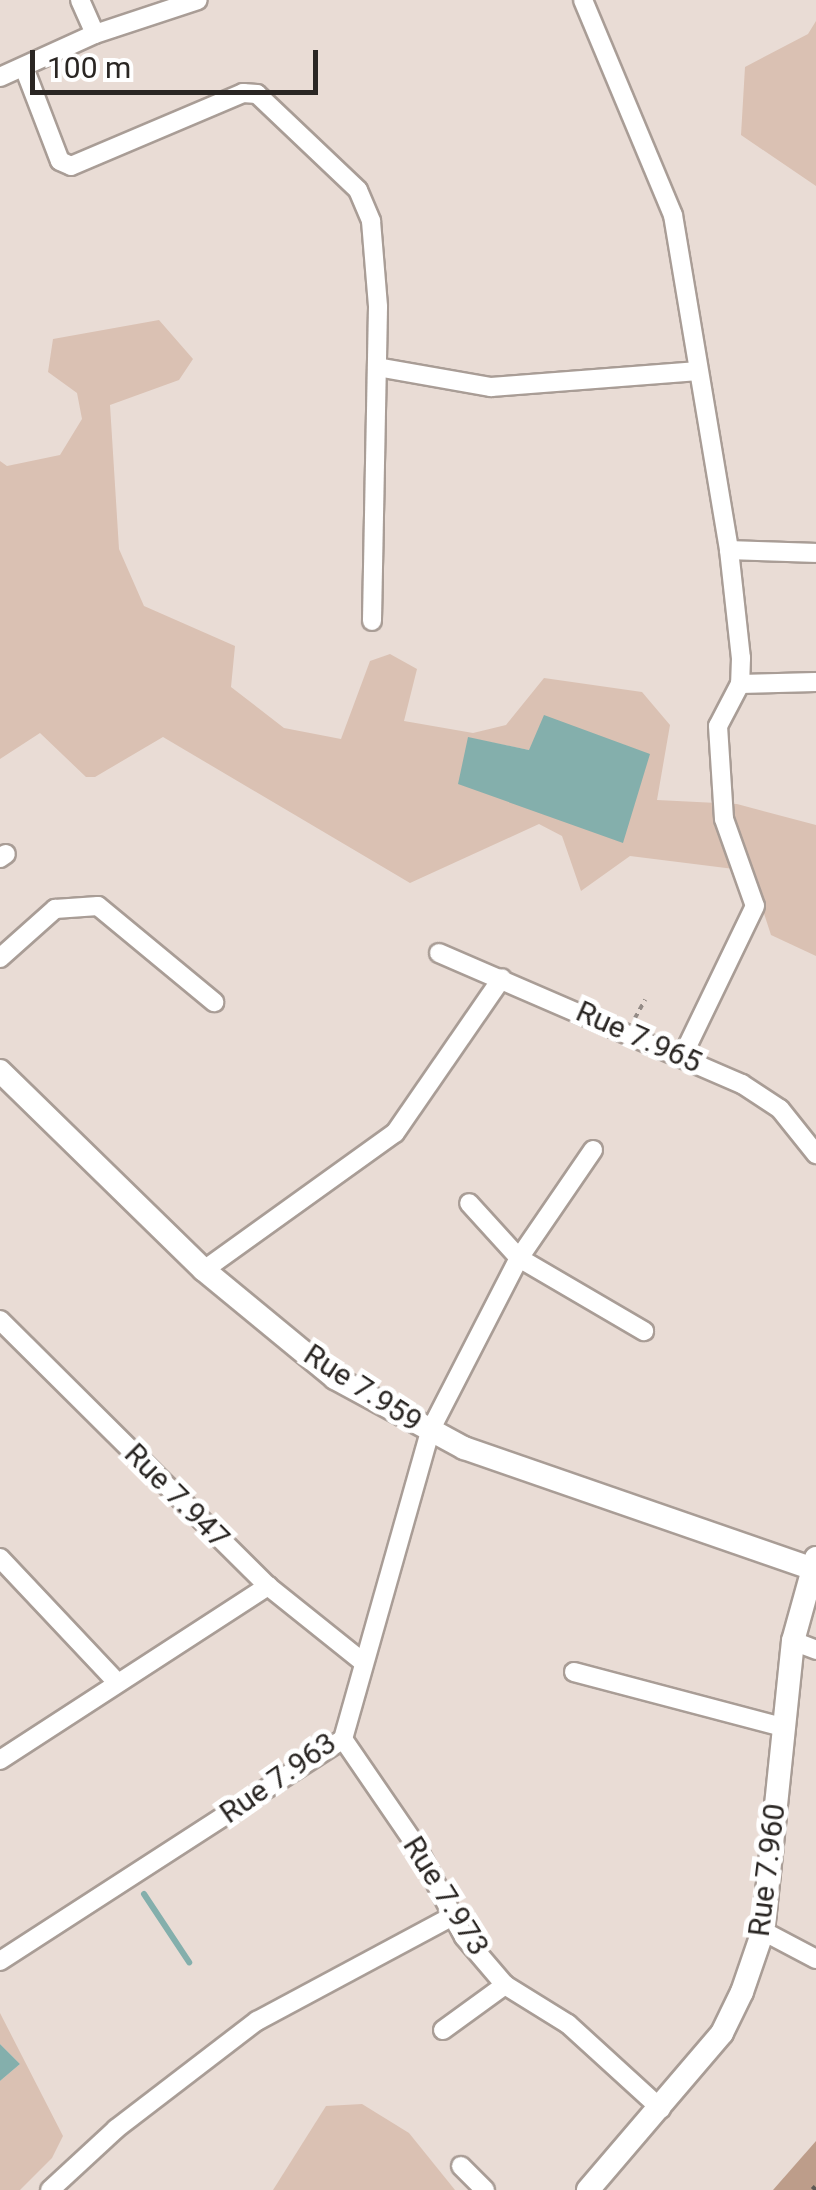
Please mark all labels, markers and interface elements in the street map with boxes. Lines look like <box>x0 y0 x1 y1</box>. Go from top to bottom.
scale bar <box>35 30 322 92</box>
text: 100 m <box>47 50 131 85</box>
street label: Rue 7.965 <box>571 993 707 1081</box>
street label: Rue 7.959 <box>297 1336 429 1440</box>
street label: Rue 7.947 <box>117 1436 237 1556</box>
street label: Rue 7.963 <box>213 1725 343 1831</box>
street label: Rue 7.960 <box>741 1801 793 1939</box>
street label: Rue 7.973 <box>395 1830 497 1962</box>

